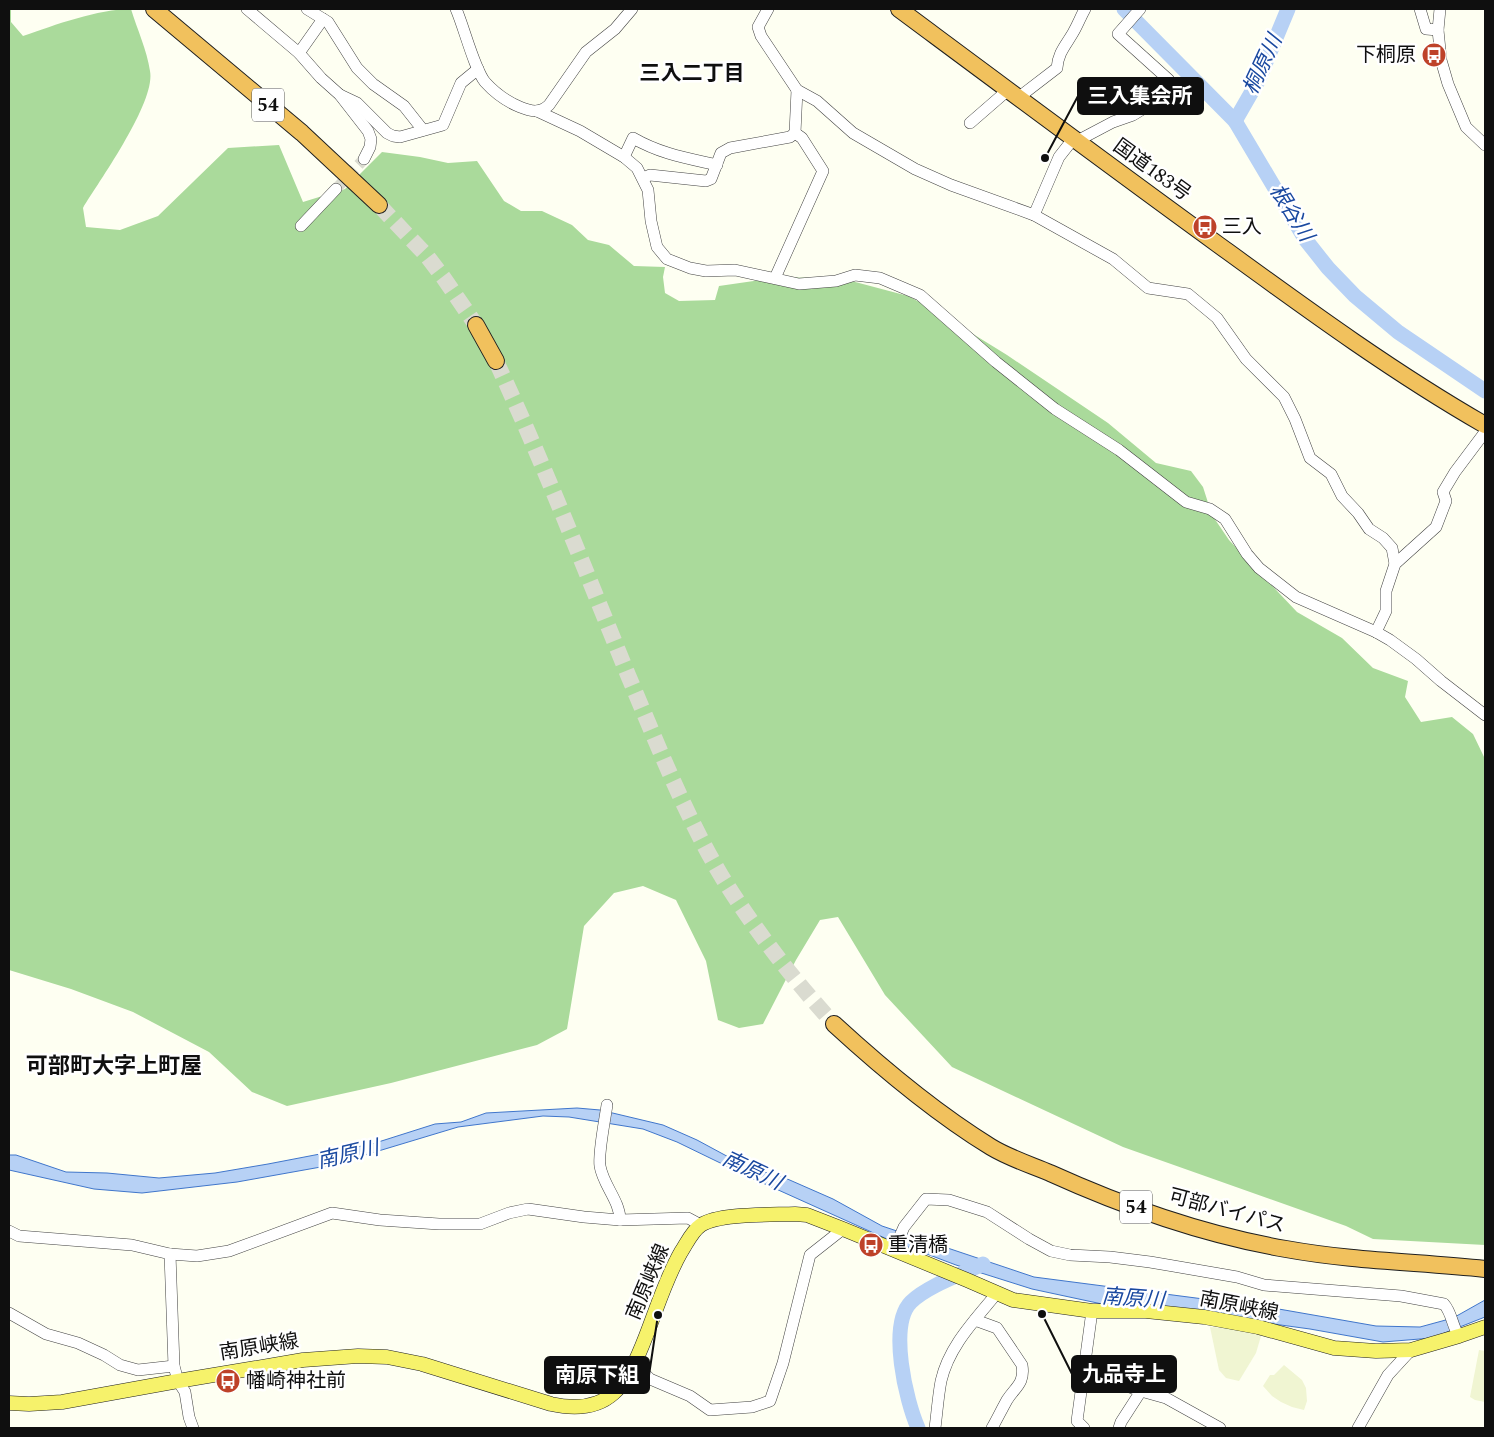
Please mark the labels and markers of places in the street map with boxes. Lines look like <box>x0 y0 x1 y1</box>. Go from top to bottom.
place label: 下桐原 <box>1356 40 1416 70</box>
bus stop icon: 下桐原 <box>1421 42 1447 68</box>
callout: 三入集会所 <box>1078 78 1203 114</box>
place label: 三入 <box>1222 212 1262 242</box>
bus stop icon: 三入 <box>1192 214 1218 240</box>
place label: 重清橋 <box>888 1230 948 1260</box>
bus stop icon: 重清橋 <box>858 1232 884 1258</box>
callout: 九品寺上 <box>1072 1356 1176 1392</box>
callout: 南原下組 <box>545 1357 649 1393</box>
place label: 幡崎神社前 <box>246 1366 346 1396</box>
bus stop icon: 幡崎神社前 <box>215 1368 241 1394</box>

